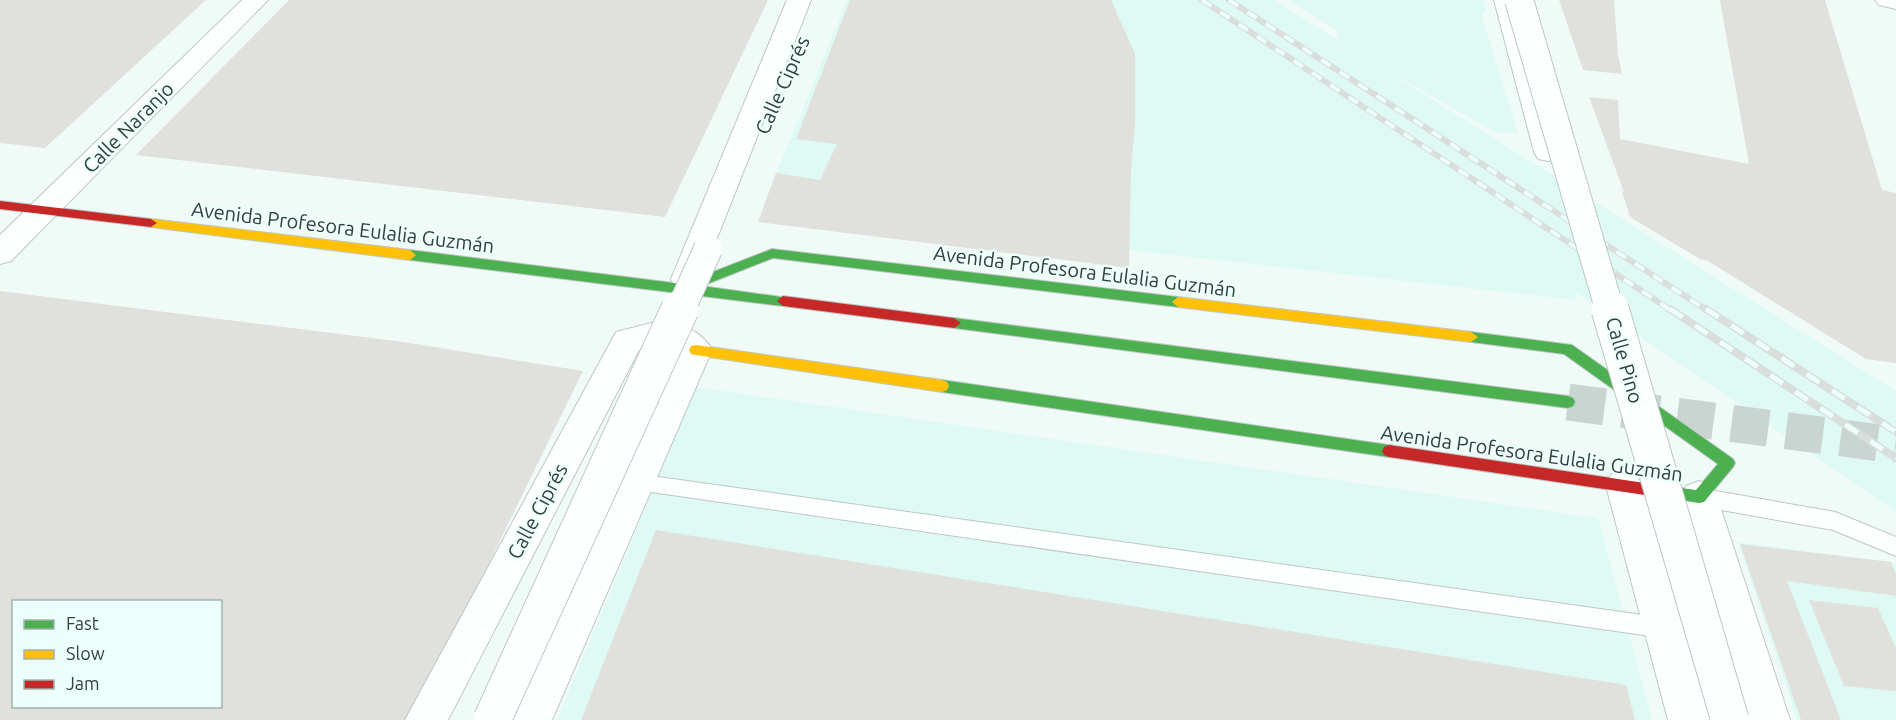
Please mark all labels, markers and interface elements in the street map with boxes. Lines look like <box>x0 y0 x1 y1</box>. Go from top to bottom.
street label: Calle Ciprés <box>750 32 814 138</box>
street label: Calle Naranjo <box>78 77 178 177</box>
street label: Avenida Profesora Eulalia Guzmán <box>190 197 496 257</box>
street label: Avenida Profesora Eulalia Guzmán <box>932 241 1238 301</box>
street label: Calle Pino <box>1602 314 1648 406</box>
street label: Avenida Profesora Eulalia Guzmán <box>1379 420 1685 486</box>
street label: Calle Ciprés <box>502 459 572 563</box>
legend <box>12 600 222 708</box>
text: Fast <box>66 613 99 633</box>
text: Slow <box>66 643 105 663</box>
text: Jam <box>66 673 100 693</box>

